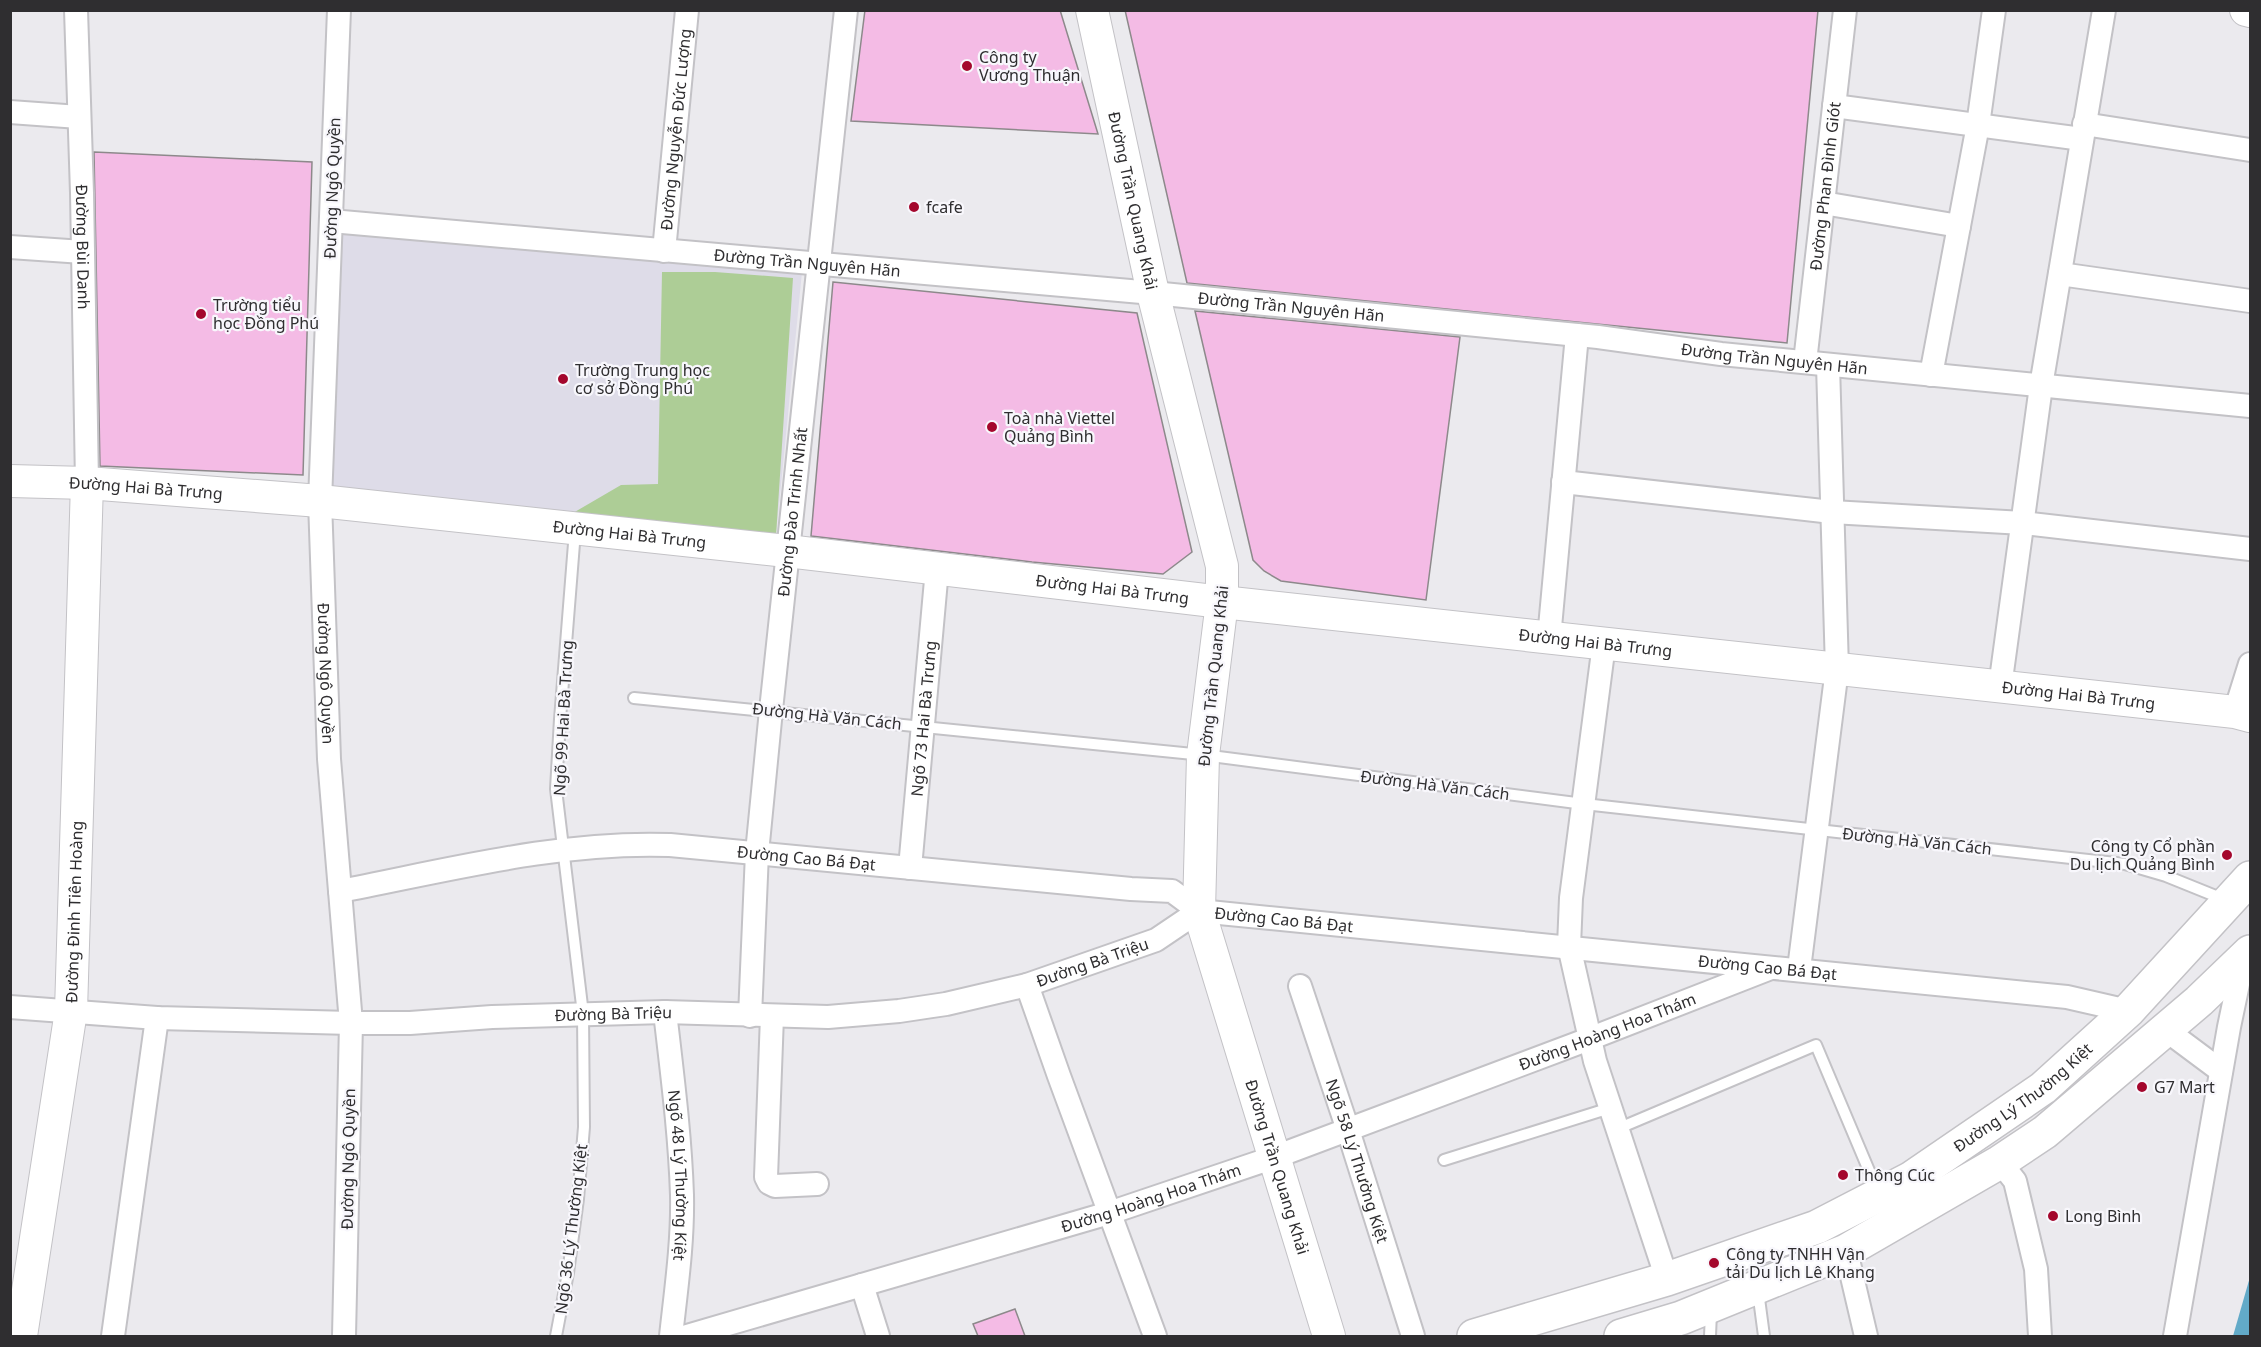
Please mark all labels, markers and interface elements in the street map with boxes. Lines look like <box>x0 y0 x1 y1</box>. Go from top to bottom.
street label: Đường Nguyễn Đức Lượng <box>655 28 696 231</box>
place label: Công ty Vương Thuận <box>979 46 1081 86</box>
marker: Công ty Vương Thuận <box>960 59 974 73</box>
street label: Đường Phan Đình Giót <box>1804 100 1846 272</box>
street label: Đường Trần Quang Khải <box>1103 109 1163 292</box>
street label: Đường Ngô Quyền <box>319 117 345 259</box>
street label: Đường Bùi Danh <box>71 184 95 310</box>
place label: fcafe <box>926 196 963 218</box>
marker: fcafe <box>907 200 921 214</box>
street label: Đường Trần Nguyên Hãn <box>713 244 902 282</box>
street label: Đường Trần Nguyên Hãn <box>1197 286 1386 327</box>
place label: Trường tiểu học Đồng Phú <box>213 294 319 334</box>
marker: Trường tiểu học Đồng Phú <box>194 307 208 321</box>
street label: Đường Trần Nguyên Hãn <box>1680 338 1869 379</box>
place label: Trường Trung học cơ sở Đồng Phú <box>575 359 710 399</box>
marker: Trường Trung học cơ sở Đồng Phú <box>556 372 570 386</box>
place label: Toà nhà Viettel Quảng Bình <box>1004 407 1115 447</box>
marker: Toà nhà Viettel Quảng Bình <box>985 420 999 434</box>
street label: Đường Đào Trinh Nhất <box>772 426 812 598</box>
street label: Đường Hai Bà Trưng <box>69 472 224 504</box>
street label: Đường Hai Bà Trưng <box>552 515 707 553</box>
street label: Đường Hai Bà Trưng <box>1035 569 1190 609</box>
street label: Đường Trần Quang Khải <box>1193 584 1233 768</box>
street label: Đường Ngô Quyền <box>313 602 339 745</box>
street label: Đường Hai Bà Trưng <box>1518 623 1673 662</box>
street label: Ngõ 99 Hai Bà Trưng <box>548 639 578 797</box>
street label: Ngõ 73 Hai Bà Trưng <box>906 640 941 797</box>
street label: Đường Hai Bà Trưng <box>2001 676 2156 714</box>
street label: Đường Hà Văn Cách <box>751 697 903 735</box>
street label: Đường Hà Văn Cách <box>1359 765 1511 805</box>
street label: Đường Đinh Tiên Hoàng <box>60 820 88 1003</box>
street label: Đường Hà Văn Cách <box>1841 822 1993 860</box>
place label: Công ty Cổ phần Du lịch Quảng Bình <box>2070 835 2215 875</box>
street label: Đường Cao Bá Đạt <box>736 840 877 876</box>
marker: Công ty Cổ phần Du lịch Quảng Bình <box>2220 848 2234 862</box>
street label: Đường Cao Bá Đạt <box>1213 902 1354 937</box>
street label: Đường Bà Triệu <box>1033 932 1151 992</box>
street label: Đường Cao Bá Đạt <box>1697 950 1838 985</box>
street label: Đường Hoàng Hoa Thám <box>1516 987 1699 1075</box>
street label: Đường Bà Triệu <box>554 1001 672 1026</box>
street label: Đường Lý Thường Kiệt <box>1949 1038 2097 1157</box>
street label: Ngõ 58 Lý Thường Kiệt <box>1321 1076 1394 1246</box>
place label: G7 Mart <box>2154 1076 2215 1098</box>
street label: Đường Trần Quang Khải <box>1240 1077 1314 1257</box>
marker: G7 Mart <box>2135 1080 2149 1094</box>
street label: Đường Ngô Quyền <box>336 1088 360 1230</box>
street label: Ngõ 48 Lý Thường Kiệt <box>663 1089 693 1262</box>
street label: Ngõ 36 Lý Thường Kiệt <box>550 1143 592 1315</box>
street label: Đường Hoàng Hoa Thám <box>1058 1158 1244 1237</box>
place label: Thông Cúc <box>1855 1164 1935 1186</box>
marker: Thông Cúc <box>1836 1168 1850 1182</box>
place label: Long Bình <box>2065 1205 2141 1227</box>
marker: Long Bình <box>2046 1209 2060 1223</box>
place label: Công ty TNHH Vận tải Du lịch Lê Khang <box>1726 1243 1875 1283</box>
marker: Công ty TNHH Vận tải Du lịch Lê Khang <box>1707 1256 1721 1270</box>

